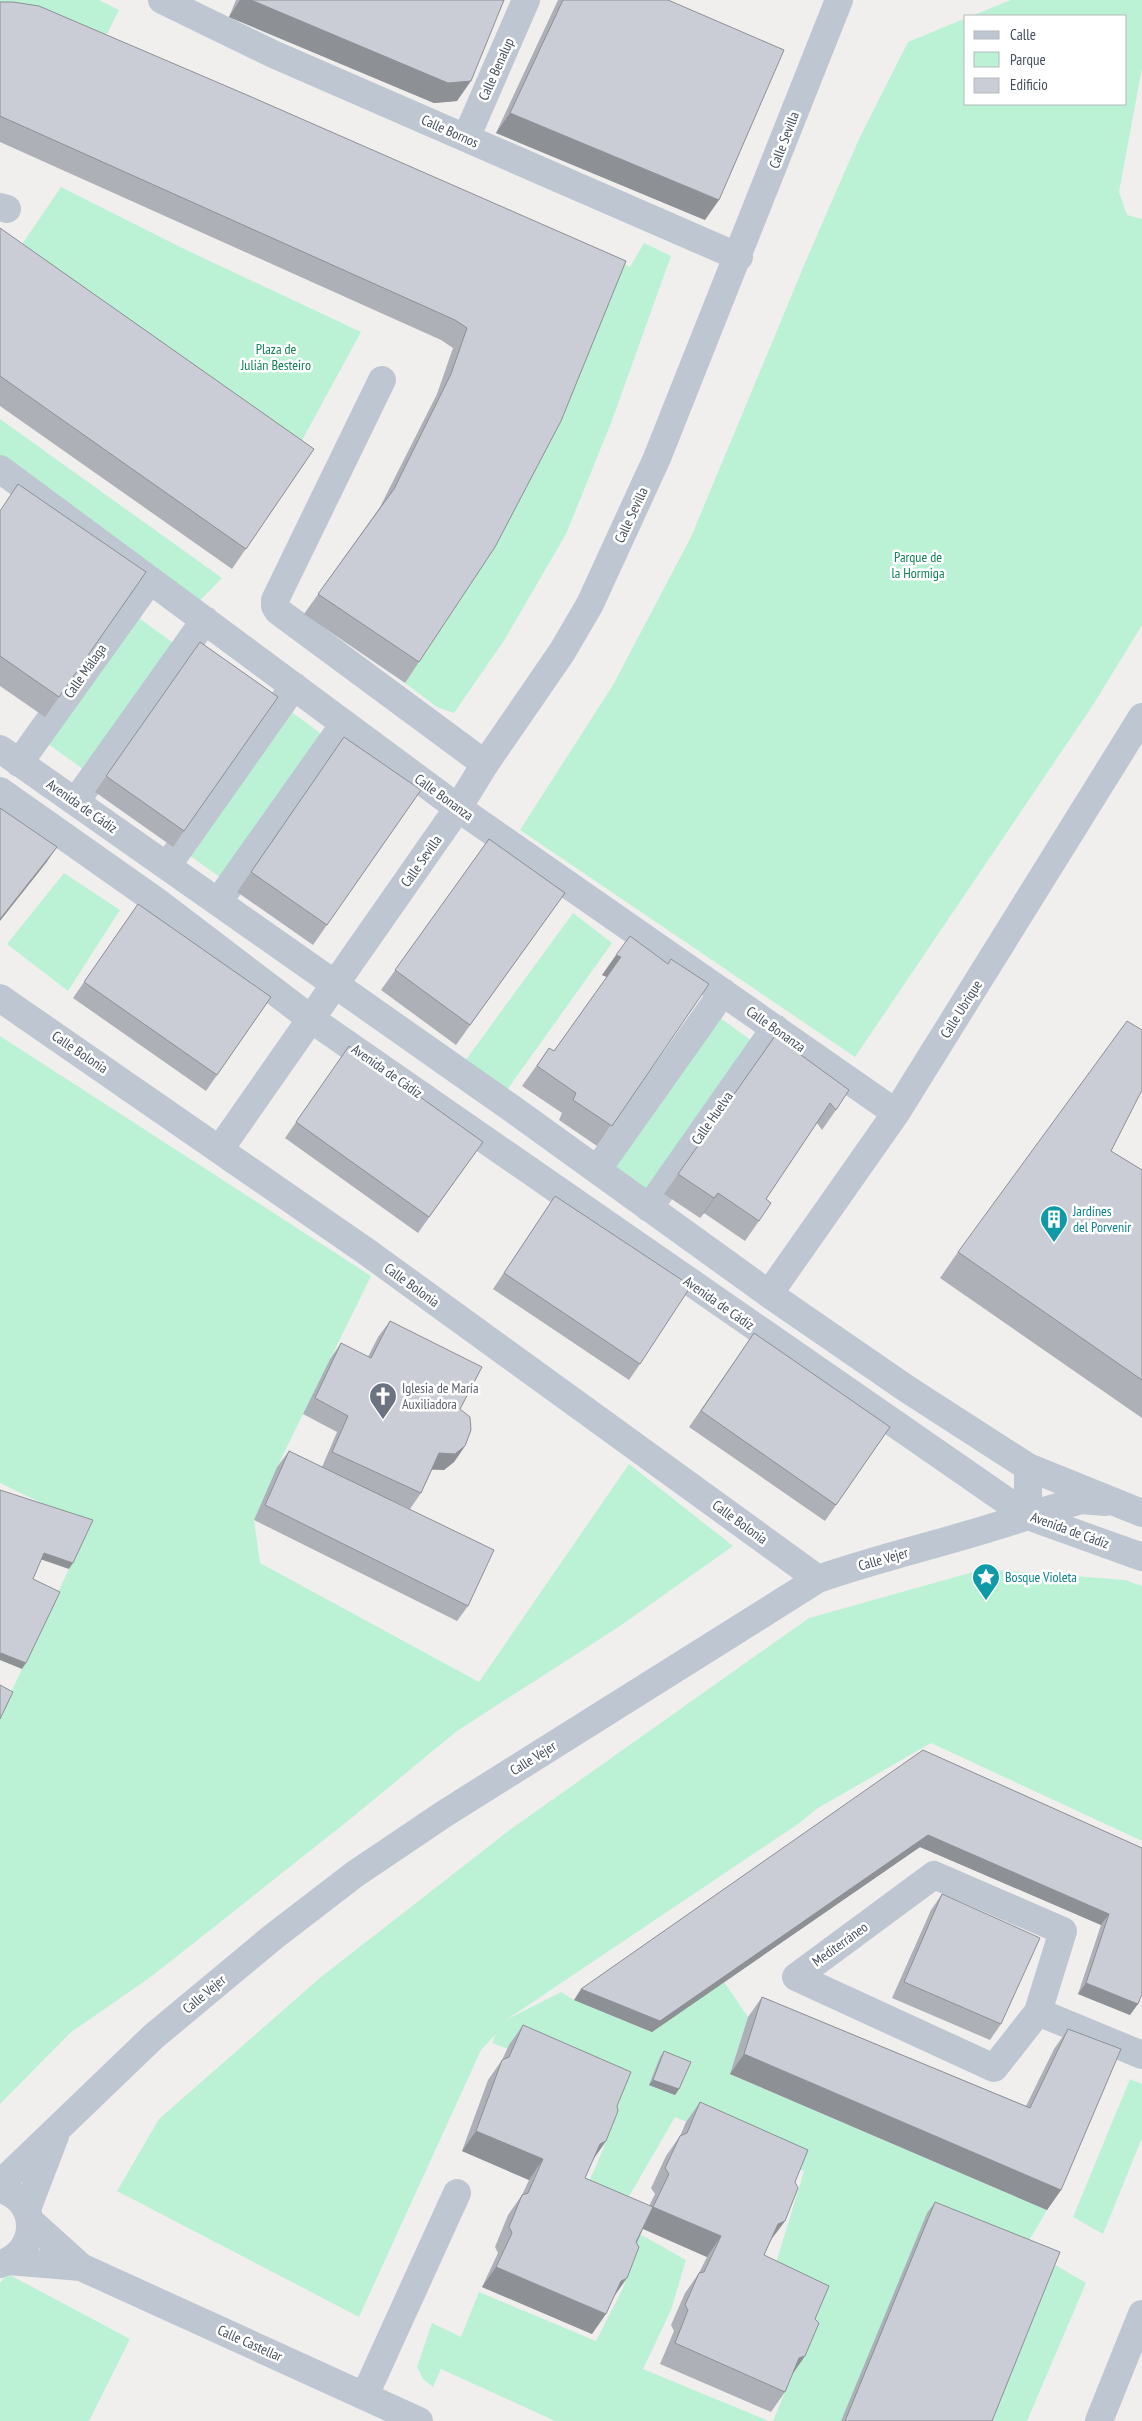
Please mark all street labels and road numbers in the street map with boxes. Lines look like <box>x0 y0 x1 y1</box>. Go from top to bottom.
street label: Calle Benalup <box>474 35 518 103</box>
street label: Calle Sevilla <box>765 109 803 171</box>
street label: Calle Bornos <box>419 110 482 152</box>
street label: Calle Sevilla <box>610 484 652 546</box>
street label: Calle Málaga <box>60 640 110 702</box>
street label: Calle Bonanza <box>411 770 477 824</box>
street label: Avenida de Cádiz <box>43 775 121 837</box>
street label: Calle Sevilla <box>397 832 445 890</box>
street label: Calle Ubrique <box>936 976 986 1041</box>
street label: Calle Bonanza <box>743 1002 809 1056</box>
street label: Calle Bolonia <box>49 1027 111 1077</box>
street label: Avenida de Cádiz <box>348 1040 426 1102</box>
street label: Calle Huelva <box>687 1088 737 1148</box>
street label: Calle Bolonia <box>381 1259 443 1311</box>
street label: Avenida de Cádiz <box>680 1272 758 1334</box>
street label: Calle Bolonia <box>709 1496 771 1548</box>
street label: Avenida de Cádiz <box>1028 1507 1112 1553</box>
street label: Calle Vejer <box>856 1543 910 1575</box>
street label: Calle Vejer <box>507 1737 560 1779</box>
street label: Mediterráneo <box>809 1918 871 1970</box>
street label: Calle Vejer <box>179 1971 229 2017</box>
street label: Calle Castellar <box>215 2321 285 2365</box>

